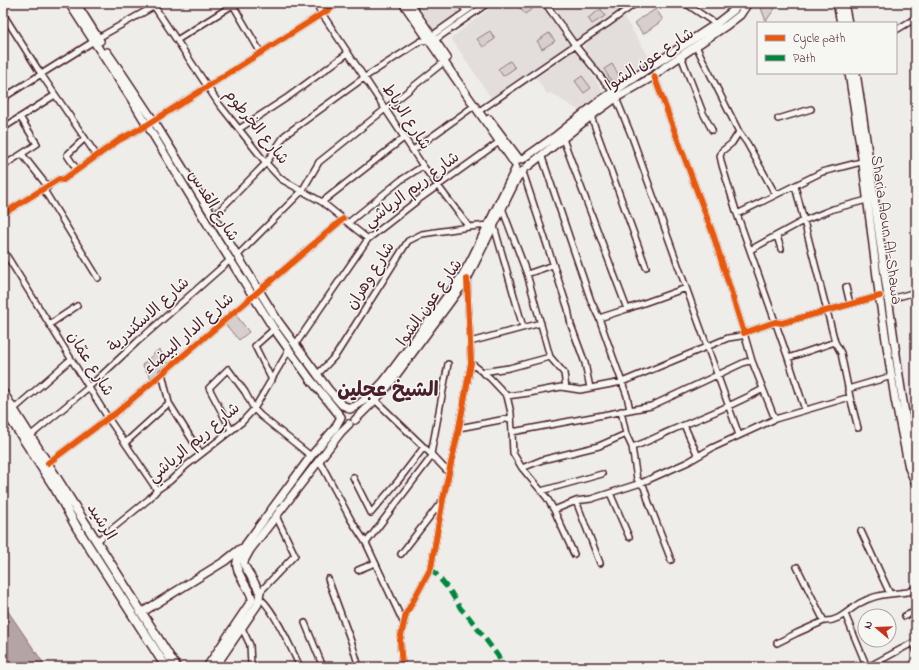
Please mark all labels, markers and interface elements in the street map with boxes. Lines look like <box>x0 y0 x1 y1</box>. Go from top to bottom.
street label: شارع عون الشوا <box>601 22 699 98</box>
legend <box>757 22 897 74</box>
text: Cycle path <box>793 30 845 49</box>
text: Path <box>793 50 816 68</box>
street label: شارع الرباط <box>376 79 436 155</box>
street label: شارع الخرطوم <box>218 84 294 170</box>
street label: شارع ريم الرياشي <box>359 146 465 235</box>
street label: Sharia Aoun Al-Shawa <box>864 154 908 306</box>
street label: شارع القدس <box>182 166 244 246</box>
street label: شارع وهران <box>341 237 401 315</box>
street label: شارع عون الشوا <box>391 254 469 352</box>
street label: شارع الاسكندرية <box>103 272 195 358</box>
street label: شارع الدار البيضاء <box>138 288 240 380</box>
street label: شارع عمّان <box>61 327 119 401</box>
district label: الشيخ عجلين <box>337 377 439 406</box>
street label: شارع ريم الرياشي <box>142 397 246 490</box>
street label: الرشيد <box>80 499 122 545</box>
north arrow <box>857 608 897 648</box>
text: N <box>860 619 877 631</box>

